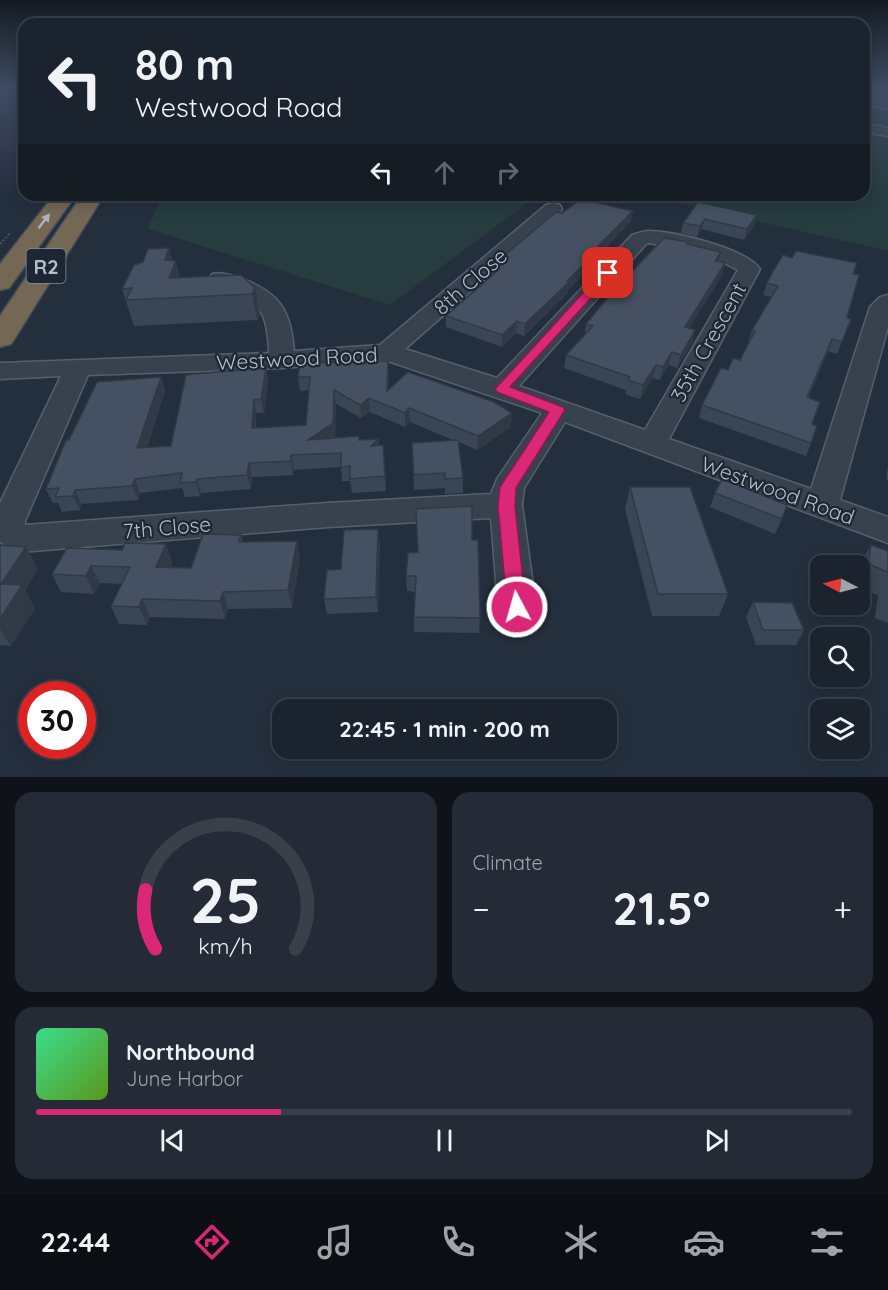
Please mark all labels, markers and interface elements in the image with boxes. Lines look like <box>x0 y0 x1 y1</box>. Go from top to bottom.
text: 80 m <box>135 38 234 91</box>
icon: left <box>36 42 114 120</box>
text: Westwood Road <box>135 90 342 124</box>
icon: left <box>365 156 398 189</box>
icon: ahead <box>428 156 461 189</box>
icon: right <box>491 156 524 189</box>
one-way arrow <box>38 213 51 229</box>
street label: 8th Close <box>428 242 512 320</box>
pin <box>582 247 633 298</box>
road number: R2 <box>26 249 66 283</box>
icon: arrive <box>591 256 624 289</box>
street label: 35th Crescent <box>665 278 751 406</box>
street label: Westwood Road <box>216 341 378 375</box>
street label: Westwood Road <box>698 450 858 530</box>
street label: 7th Close <box>122 510 212 544</box>
north arrow <box>810 555 870 615</box>
map controls <box>810 555 870 759</box>
position arrow <box>485 575 549 639</box>
button: search <box>810 627 870 687</box>
speed limit sign: 30 <box>18 681 96 759</box>
button: layers <box>810 699 870 759</box>
text: 22:45 · 1 min · 200 m <box>339 715 550 743</box>
text: Climate <box>473 850 543 875</box>
text: 25 <box>190 861 261 939</box>
text: 21.5° <box>613 880 710 936</box>
text: − <box>473 888 490 929</box>
text: + <box>833 888 852 929</box>
text: km/h <box>199 933 253 959</box>
text: Northbound <box>126 1038 255 1066</box>
text: June Harbor <box>126 1066 243 1091</box>
icon: previous <box>156 1124 189 1157</box>
icon: pause <box>428 1124 461 1157</box>
icon: next <box>700 1124 733 1157</box>
icon: directions <box>191 1221 233 1263</box>
icon: music <box>314 1221 356 1263</box>
icon: phone <box>437 1221 479 1263</box>
icon: climate <box>560 1221 602 1263</box>
icon: car <box>683 1221 725 1263</box>
icon: filters <box>806 1221 848 1263</box>
text: 22:44 <box>40 1225 110 1259</box>

